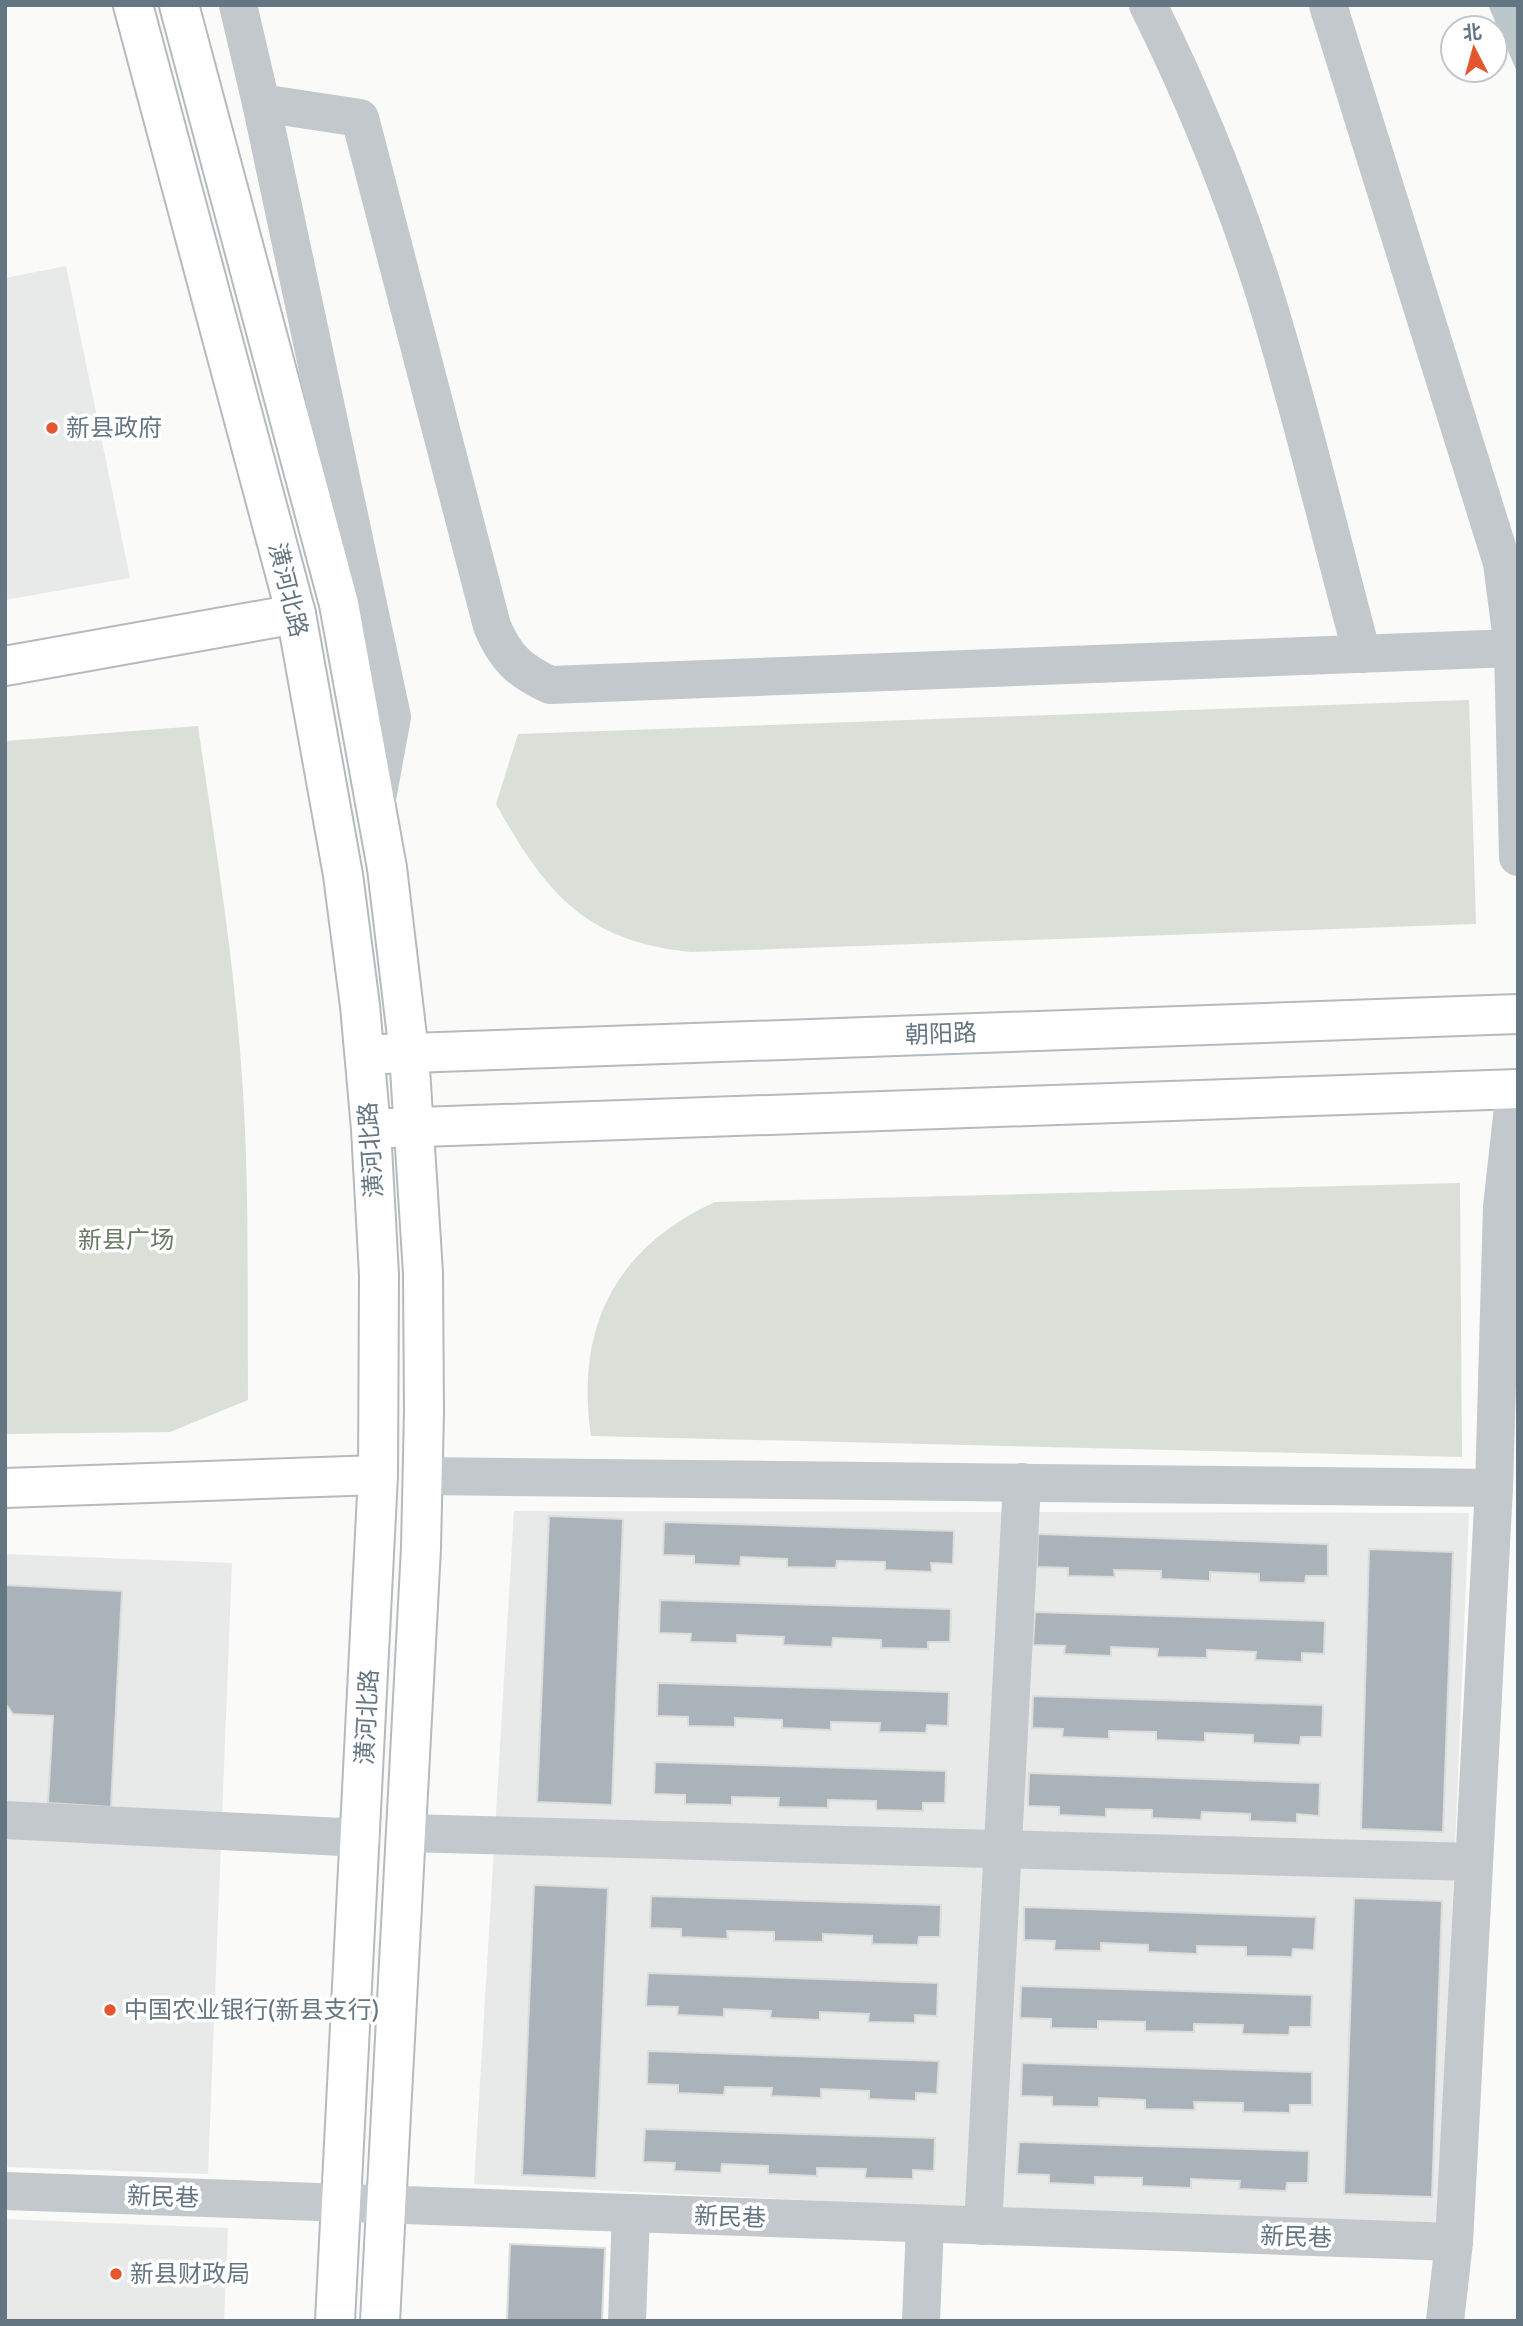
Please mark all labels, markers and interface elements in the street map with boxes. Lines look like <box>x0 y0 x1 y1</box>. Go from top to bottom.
north arrow <box>1439 14 1509 84</box>
text: 北 <box>1462 21 1483 45</box>
place label: 新县政府 <box>66 414 162 443</box>
marker: 新县政府 <box>44 420 60 436</box>
street label: 潢河北路 <box>262 540 313 640</box>
street label: 朝阳路 <box>905 1019 978 1050</box>
street label: 潢河北路 <box>354 1101 389 1199</box>
park label: 新县广场 <box>78 1226 174 1255</box>
street label: 潢河北路 <box>351 1668 384 1766</box>
place label: 中国农业银行(新县支行) <box>124 1996 379 2025</box>
marker: 中国农业银行(新县支行) <box>102 2002 118 2018</box>
street label: 新民巷 <box>126 2182 199 2213</box>
street label: 新民巷 <box>693 2202 766 2233</box>
street label: 新民巷 <box>1259 2222 1332 2253</box>
place label: 新县财政局 <box>130 2260 250 2289</box>
marker: 新县财政局 <box>108 2266 124 2282</box>

